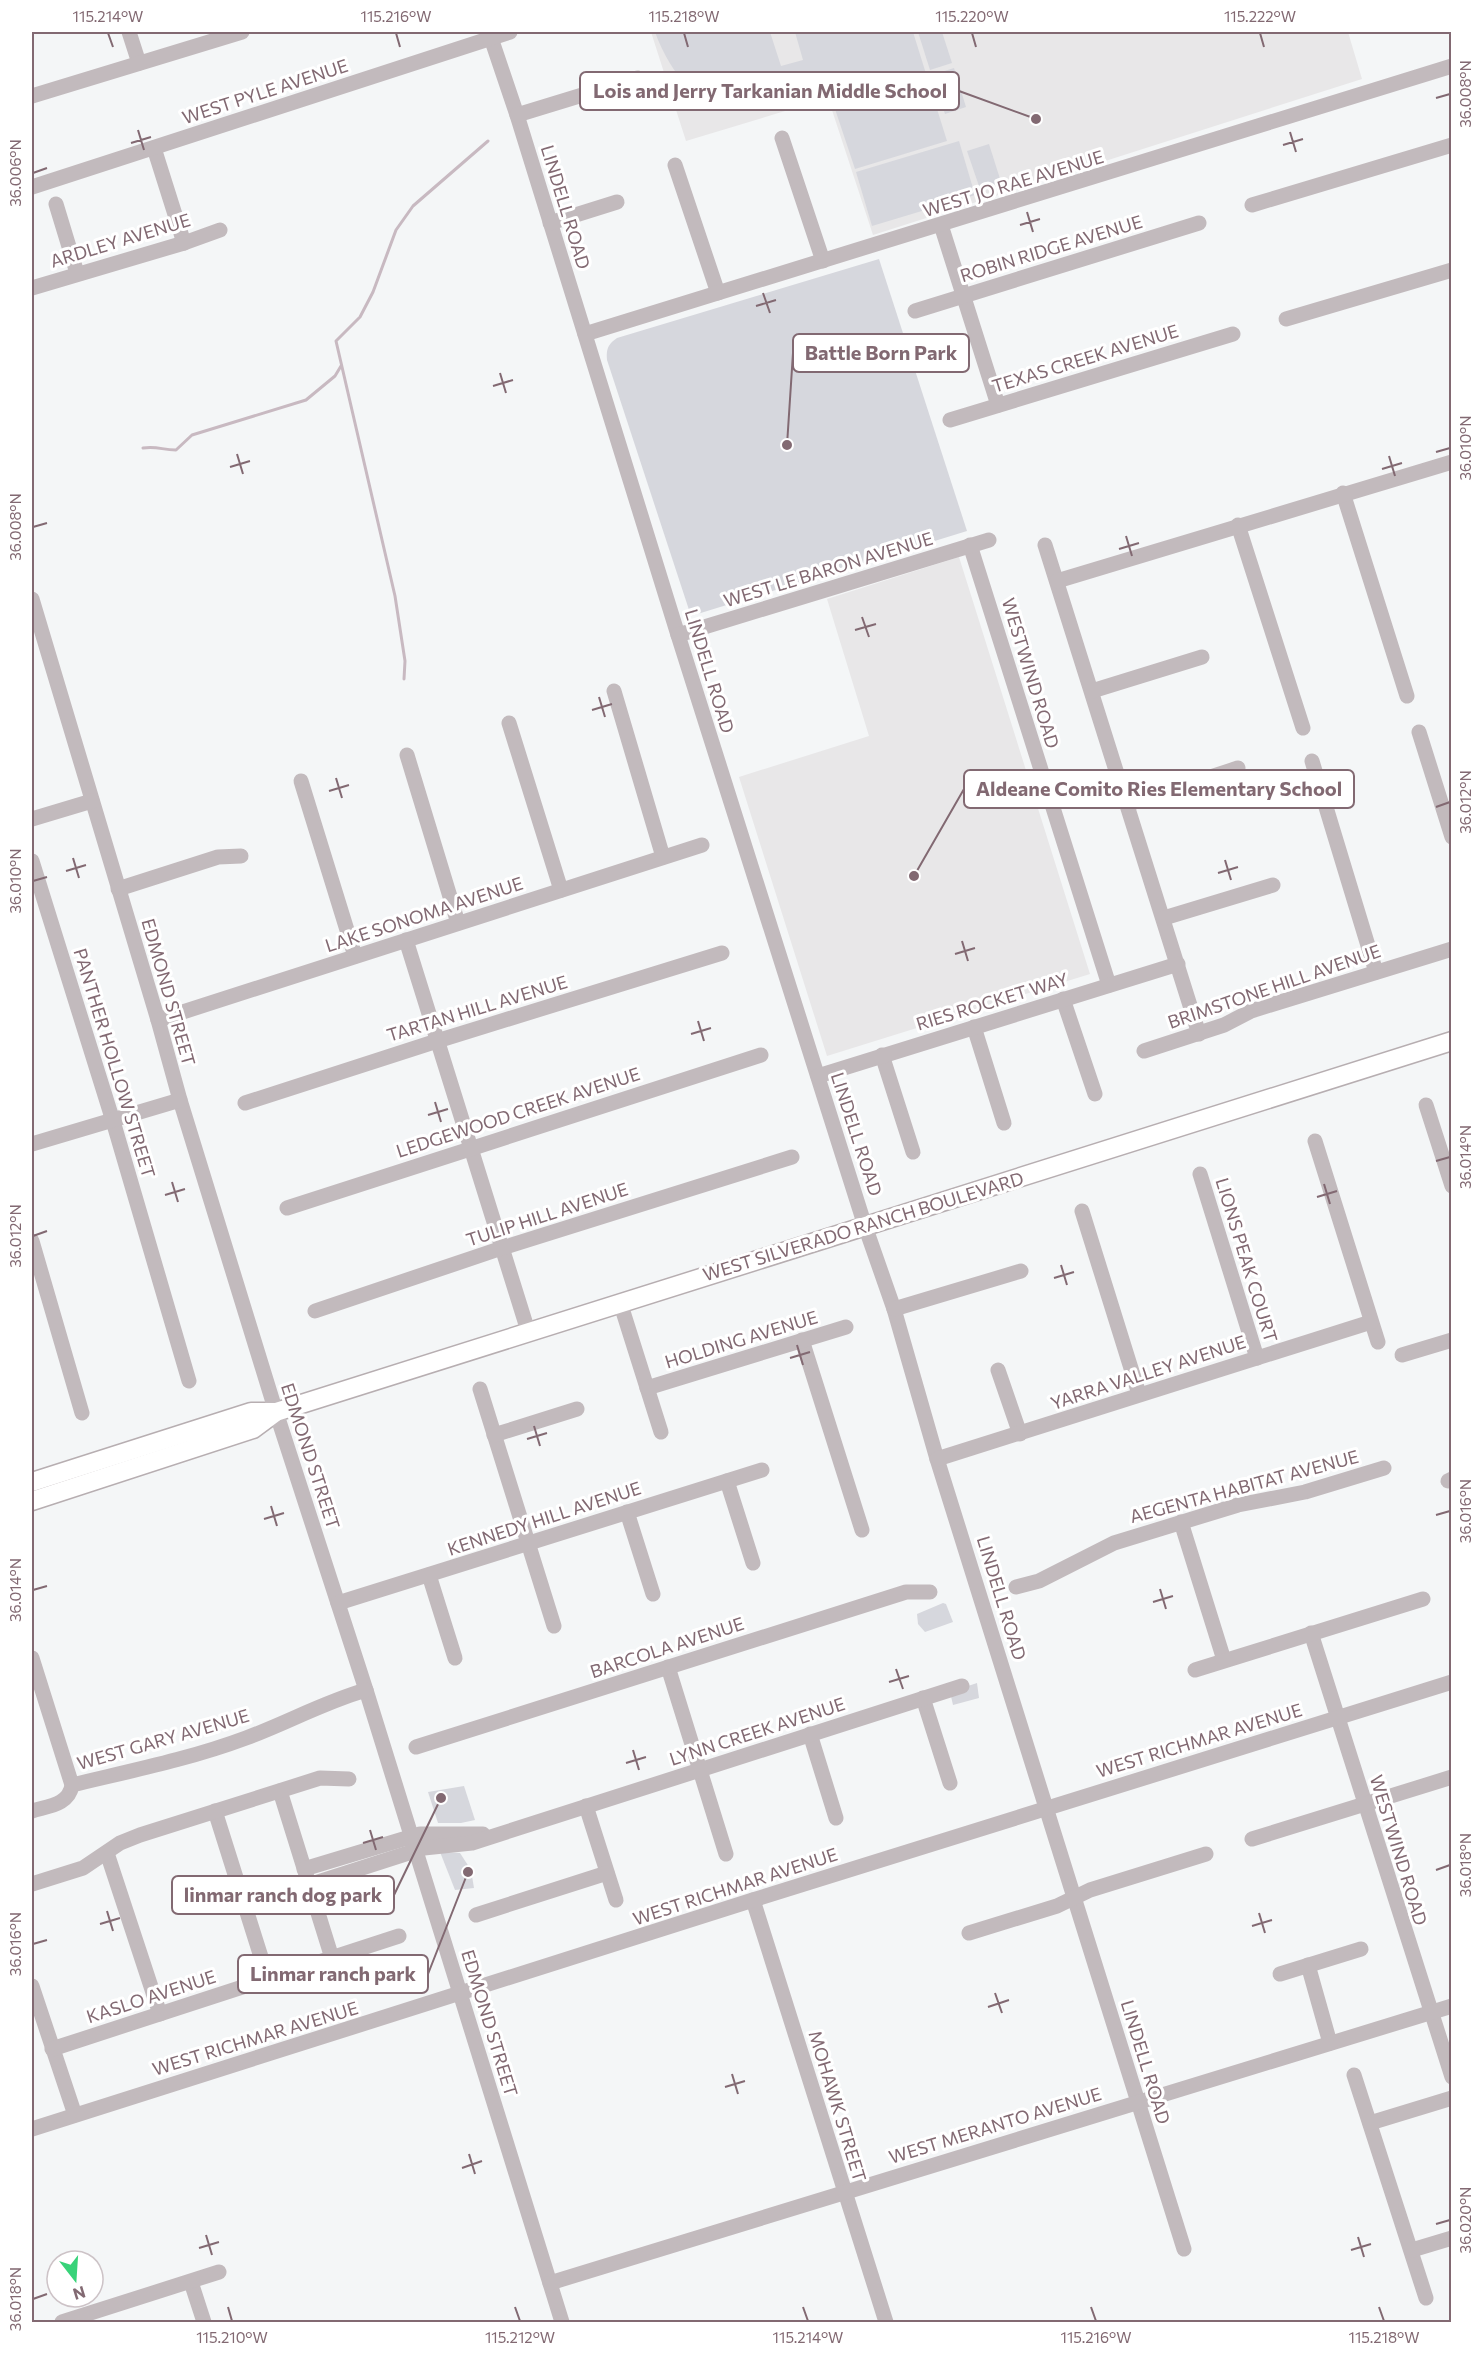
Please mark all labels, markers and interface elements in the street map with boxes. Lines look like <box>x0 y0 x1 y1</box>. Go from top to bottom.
text: 115.214°W <box>73 7 143 25</box>
text: 115.216°W <box>361 7 431 25</box>
text: 115.218°W <box>649 7 719 25</box>
text: 115.220°W <box>935 7 1009 25</box>
text: 115.222°W <box>1224 7 1296 25</box>
street label: WEST PYLE AVENUE <box>179 54 351 128</box>
text: 36.008°N <box>1456 60 1474 128</box>
callout: Lois and Jerry Tarkanian Middle School <box>580 72 959 110</box>
text: Lois and Jerry Tarkanian Middle School <box>593 78 947 102</box>
text: 36.006°N <box>6 139 24 207</box>
street label: LINDELL ROAD <box>537 142 595 272</box>
street label: WEST JO RAE AVENUE <box>920 145 1106 221</box>
street label: ARDLEY AVENUE <box>47 208 193 272</box>
street label: ROBIN RIDGE AVENUE <box>957 210 1145 286</box>
street label: TEXAS CREEK AVENUE <box>989 319 1181 397</box>
callout: Battle Born Park <box>793 334 969 372</box>
text: Battle Born Park <box>805 340 958 364</box>
text: 36.010°N <box>1456 415 1474 481</box>
text: 36.008°N <box>6 493 24 561</box>
street label: WEST LE BARON AVENUE <box>721 527 935 611</box>
street label: WESTWIND ROAD <box>998 595 1064 751</box>
street label: LINDELL ROAD <box>681 606 739 736</box>
callout: Aldeane Comito Ries Elementary School <box>964 770 1354 808</box>
text: 36.012°N <box>1456 770 1474 834</box>
text: Aldeane Comito Ries Elementary School <box>976 776 1342 800</box>
text: 36.010°N <box>6 848 24 914</box>
street label: LAKE SONOMA AVENUE <box>322 872 526 956</box>
street label: EDMOND STREET <box>137 916 201 1068</box>
street label: BRIMSTONE HILL AVENUE <box>1165 939 1383 1033</box>
street label: PANTHER HOLLOW STREET <box>70 946 160 1180</box>
street label: RIES ROCKET WAY <box>913 967 1071 1035</box>
street label: TARTAN HILL AVENUE <box>384 970 570 1046</box>
street label: LEDGEWOOD CREEK AVENUE <box>393 1062 643 1162</box>
street label: LINDELL ROAD <box>827 1069 887 1199</box>
text: 36.014°N <box>1456 1125 1474 1189</box>
street label: WEST SILVERADO RANCH BOULEVARD <box>700 1167 1026 1285</box>
street label: LIONS PEAK COURT <box>1211 1175 1283 1345</box>
street label: TULIP HILL AVENUE <box>463 1177 631 1251</box>
text: 36.012°N <box>6 1204 24 1268</box>
street label: HOLDING AVENUE <box>662 1305 820 1373</box>
street label: YARRA VALLEY AVENUE <box>1048 1330 1248 1414</box>
street label: EDMOND STREET <box>277 1380 345 1532</box>
street label: AEGENTA HABITAT AVENUE <box>1127 1445 1361 1527</box>
street label: KENNEDY HILL AVENUE <box>444 1476 644 1560</box>
text: 36.016°N <box>1456 1479 1474 1543</box>
street label: LINDELL ROAD <box>973 1533 1031 1663</box>
text: 36.014°N <box>6 1558 24 1622</box>
street label: BARCOLA AVENUE <box>587 1612 747 1682</box>
street label: LYNN CREEK AVENUE <box>666 1692 848 1770</box>
street label: WEST RICHMAR AVENUE <box>1093 1698 1305 1782</box>
street label: WEST GARY AVENUE <box>74 1704 252 1774</box>
street label: WESTWIND ROAD <box>1366 1772 1432 1928</box>
text: 36.018°N <box>1456 1833 1474 1897</box>
street label: WEST RICHMAR AVENUE <box>630 1842 840 1930</box>
callout: linmar ranch dog park <box>172 1876 394 1914</box>
text: linmar ranch dog park <box>184 1882 383 1906</box>
text: 36.016°N <box>6 1912 24 1976</box>
street label: EDMOND STREET <box>457 1947 523 2099</box>
callout: Linmar ranch park <box>238 1955 428 1993</box>
text: Linmar ranch park <box>250 1961 417 1985</box>
street label: KASLO AVENUE <box>84 1965 218 2027</box>
street label: WEST RICHMAR AVENUE <box>149 1996 361 2080</box>
street label: LINDELL ROAD <box>1117 1997 1175 2127</box>
street label: MOHAWK STREET <box>805 2028 871 2184</box>
street label: WEST MERANTO AVENUE <box>886 2082 1104 2168</box>
text: 36.020°N <box>1456 2187 1474 2253</box>
north arrow <box>45 2249 105 2309</box>
text: 36.018°N <box>6 2267 24 2331</box>
text: N <box>71 2283 88 2305</box>
text: 115.210°W <box>196 2328 268 2346</box>
text: 115.212°W <box>485 2328 555 2346</box>
text: 115.214°W <box>773 2328 843 2346</box>
text: 115.216°W <box>1061 2328 1131 2346</box>
text: 115.218°W <box>1349 2328 1419 2346</box>

